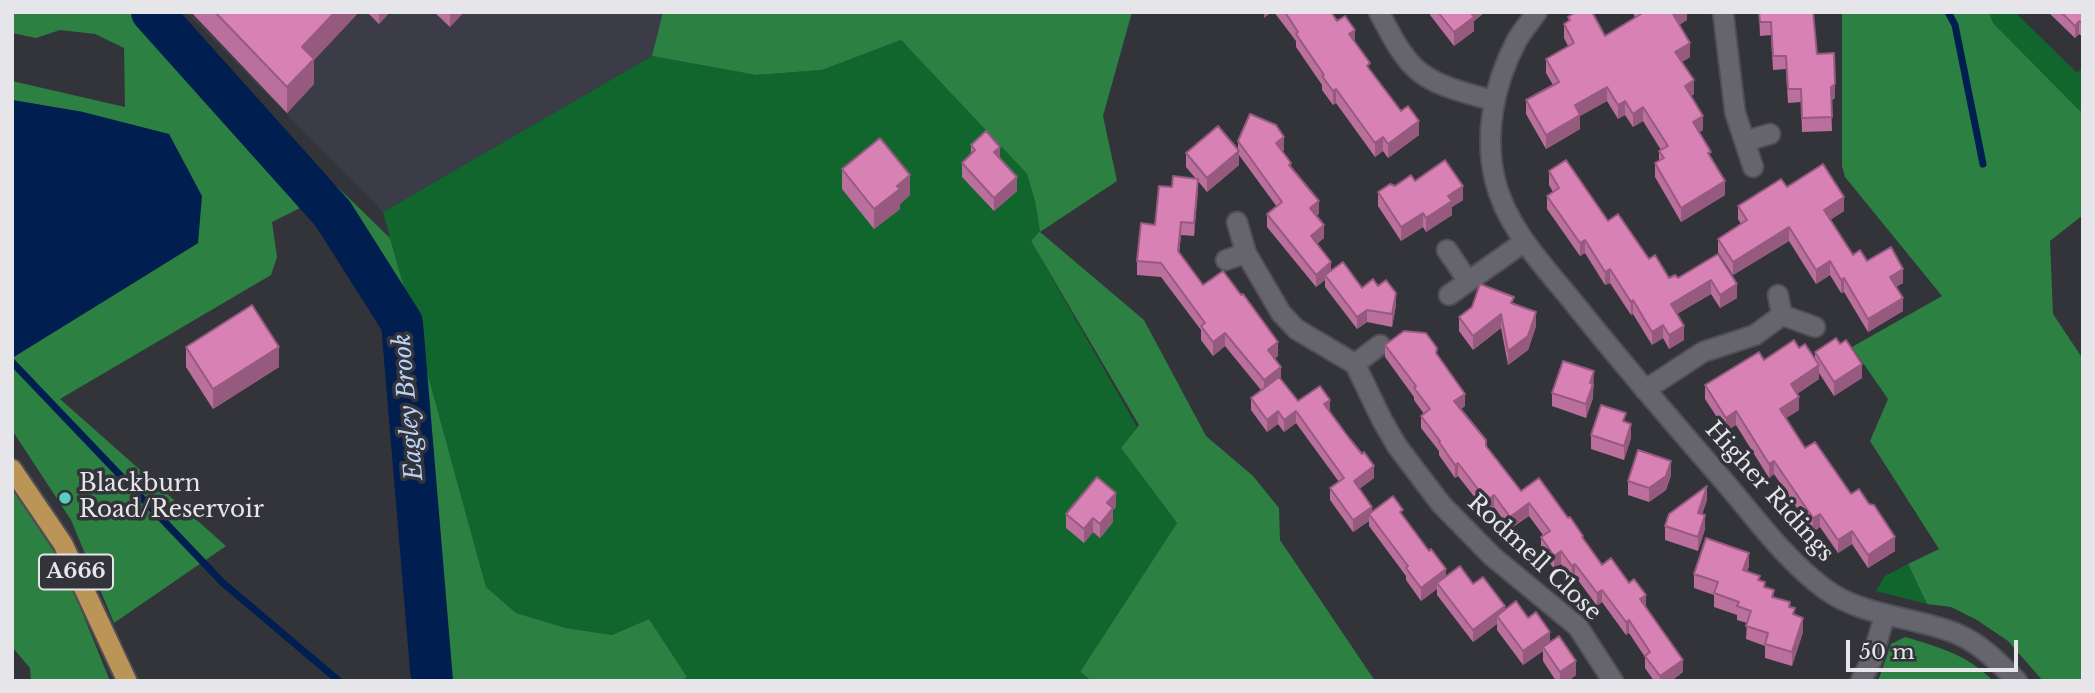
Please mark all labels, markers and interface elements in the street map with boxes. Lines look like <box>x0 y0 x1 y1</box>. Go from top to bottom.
water label: Eagley Brook <box>388 332 430 482</box>
street label: Higher Ridings <box>1699 416 1839 568</box>
place label: Blackburn Road/Reservoir <box>79 471 264 525</box>
street label: Rodmell Close <box>1462 489 1606 627</box>
marker: Blackburn Road/Reservoir <box>57 490 73 506</box>
road number: A666 <box>39 554 113 590</box>
scale bar <box>1850 626 2022 670</box>
text: 50 m <box>1859 639 1914 665</box>

